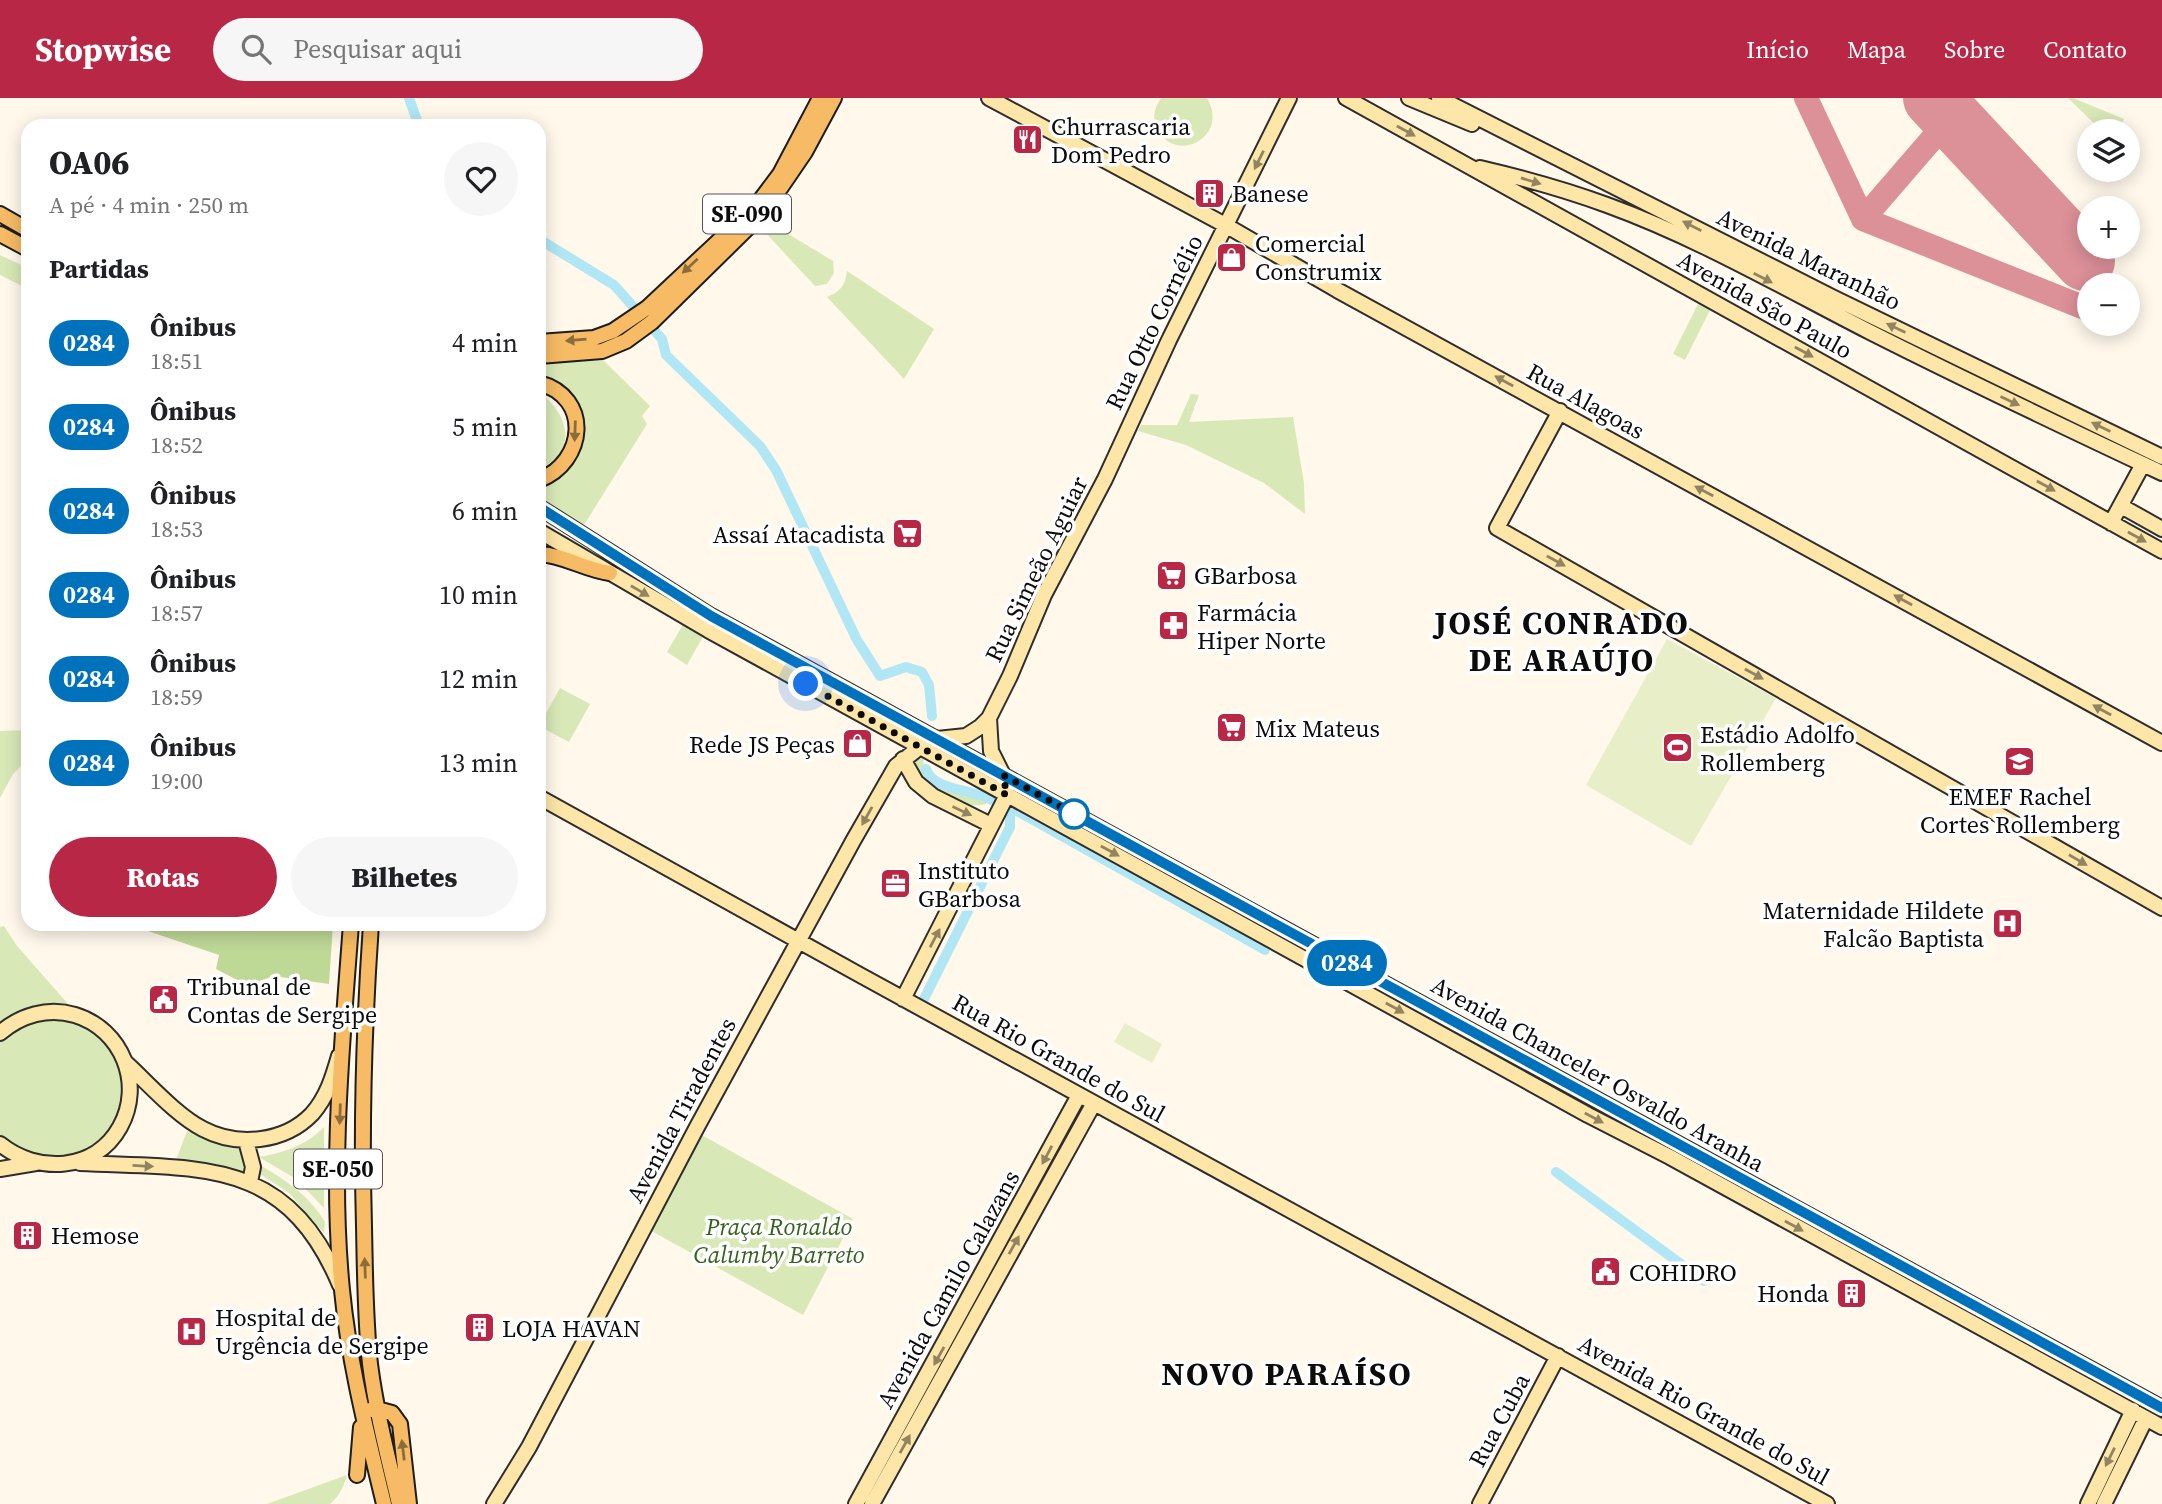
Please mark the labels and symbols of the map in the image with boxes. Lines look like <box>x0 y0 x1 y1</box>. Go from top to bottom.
place label: Churrascaria Dom Pedro <box>1051 110 1191 171</box>
restaurant icon: Churrascaria Dom Pedro <box>1011 123 1045 157</box>
one-way arrow <box>1396 125 1415 137</box>
one-way arrow <box>1253 149 1264 170</box>
building icon: Banese <box>1192 176 1226 210</box>
one-way arrow <box>1521 176 1542 187</box>
place label: Banese <box>1232 177 1309 210</box>
road number: SE-090 <box>703 195 791 234</box>
street label: Avenida Maranhão <box>1712 200 1906 318</box>
one-way arrow <box>1682 221 1702 232</box>
place label: Comercial Construmix <box>1255 227 1382 288</box>
street label: Rua Otto Cornélio <box>1097 229 1211 415</box>
shop icon: Comercial Construmix <box>1215 240 1249 274</box>
street label: Avenida São Paulo <box>1672 243 1858 367</box>
one-way arrow <box>682 258 699 274</box>
one-way arrow <box>1753 272 1773 283</box>
one-way arrow <box>1886 322 1906 334</box>
one-way arrow <box>565 335 587 346</box>
one-way arrow <box>1795 346 1814 358</box>
street label: Rua Alagoas <box>1521 355 1651 447</box>
one-way arrow <box>1495 375 1514 387</box>
one-way arrow <box>2000 396 2020 407</box>
one-way arrow <box>570 420 581 442</box>
one-way arrow <box>2090 421 2111 432</box>
street label: Rua Simeão Aguiar <box>977 471 1095 667</box>
one-way arrow <box>2036 480 2056 492</box>
one-way arrow <box>1694 485 1713 497</box>
supermarket icon: Assaí Atacadista <box>891 517 925 551</box>
place label: Assaí Atacadista <box>713 518 886 551</box>
one-way arrow <box>2127 531 2146 543</box>
one-way arrow <box>1546 555 1566 567</box>
supermarket icon: GBarbosa <box>1154 558 1188 592</box>
place label: GBarbosa <box>1194 559 1298 592</box>
one-way arrow <box>630 585 650 597</box>
one-way arrow <box>1893 594 1913 606</box>
place label: Farmácia Hiper Norte <box>1197 596 1326 657</box>
district label: JOSÉ CONRADO DE ARAÚJO <box>1432 601 1690 682</box>
pharmacy icon: Farmácia Hiper Norte <box>1157 609 1191 643</box>
your location <box>788 666 823 701</box>
one-way arrow <box>1744 668 1763 680</box>
one-way arrow <box>2093 704 2112 716</box>
supermarket icon: Mix Mateus <box>1215 711 1249 745</box>
place label: Mix Mateus <box>1255 712 1380 745</box>
place label: Estádio Adolfo Rollemberg <box>1700 718 1855 779</box>
shop icon: Rede JS Peças <box>841 727 875 761</box>
place label: Rede JS Peças <box>689 728 835 761</box>
sports icon: Estádio Adolfo Rollemberg <box>1660 731 1694 765</box>
school or university icon: EMEF Rachel Cortes Rollemberg <box>2003 745 2037 779</box>
place label: EMEF Rachel Cortes Rollemberg <box>1920 780 2120 841</box>
unlabelled marker <box>1059 799 1089 829</box>
one-way arrow <box>952 805 972 817</box>
one-way arrow <box>861 807 873 826</box>
one-way arrow <box>1100 845 1119 857</box>
place label: Instituto GBarbosa <box>918 854 1022 915</box>
one-way arrow <box>2069 854 2088 866</box>
office icon: Instituto GBarbosa <box>878 867 912 901</box>
place label: Maternidade Hildete Falcão Baptista <box>1763 894 1985 955</box>
hospital icon: Maternidade Hildete Falcão Baptista <box>1990 907 2024 941</box>
one-way arrow <box>929 928 940 948</box>
line badge: 0284 <box>1298 940 1396 986</box>
street label: Avenida Chanceler Osvaldo Aranha <box>1425 968 1771 1180</box>
place label: Tribunal de Contas de Sergipe <box>187 970 377 1031</box>
public building icon: Tribunal de Contas de Sergipe <box>147 983 181 1017</box>
street label: Rua Rio Grande do Sul <box>947 986 1171 1130</box>
one-way arrow <box>1385 1002 1405 1014</box>
street label: Avenida Tiradentes <box>618 1012 744 1208</box>
one-way arrow <box>334 1104 345 1126</box>
one-way arrow <box>1584 1112 1604 1124</box>
one-way arrow <box>1041 1146 1053 1165</box>
road number: SE-050 <box>294 1150 382 1188</box>
one-way arrow <box>132 1161 154 1172</box>
street label: Avenida Camilo Calazans <box>869 1164 1027 1414</box>
park label: Praça Ronaldo Calumby Barreto <box>693 1210 865 1271</box>
building icon: Hemose <box>11 1218 45 1252</box>
place label: Hemose <box>51 1219 139 1252</box>
one-way arrow <box>1784 1220 1804 1232</box>
one-way arrow <box>1008 1235 1020 1254</box>
public building icon: COHIDRO <box>1589 1255 1623 1289</box>
place label: COHIDRO <box>1629 1256 1737 1289</box>
one-way arrow <box>359 1257 370 1279</box>
building icon: Honda <box>1835 1276 1869 1310</box>
place label: Honda <box>1757 1277 1830 1310</box>
place label: Hospital de Urgência de Sergipe <box>215 1301 429 1362</box>
building icon: LOJA HAVAN <box>462 1311 496 1345</box>
place label: LOJA HAVAN <box>502 1312 641 1345</box>
hospital icon: Hospital de Urgência de Sergipe <box>175 1314 209 1348</box>
street label: Avenida Rio Grande do Sul <box>1572 1327 1836 1493</box>
one-way arrow <box>933 1346 945 1365</box>
district label: NOVO PARAÍSO <box>1161 1352 1413 1396</box>
street label: Rua Cuba <box>1460 1366 1538 1473</box>
one-way arrow <box>899 1435 911 1454</box>
one-way arrow <box>397 1439 408 1461</box>
one-way arrow <box>2105 1447 2116 1467</box>

